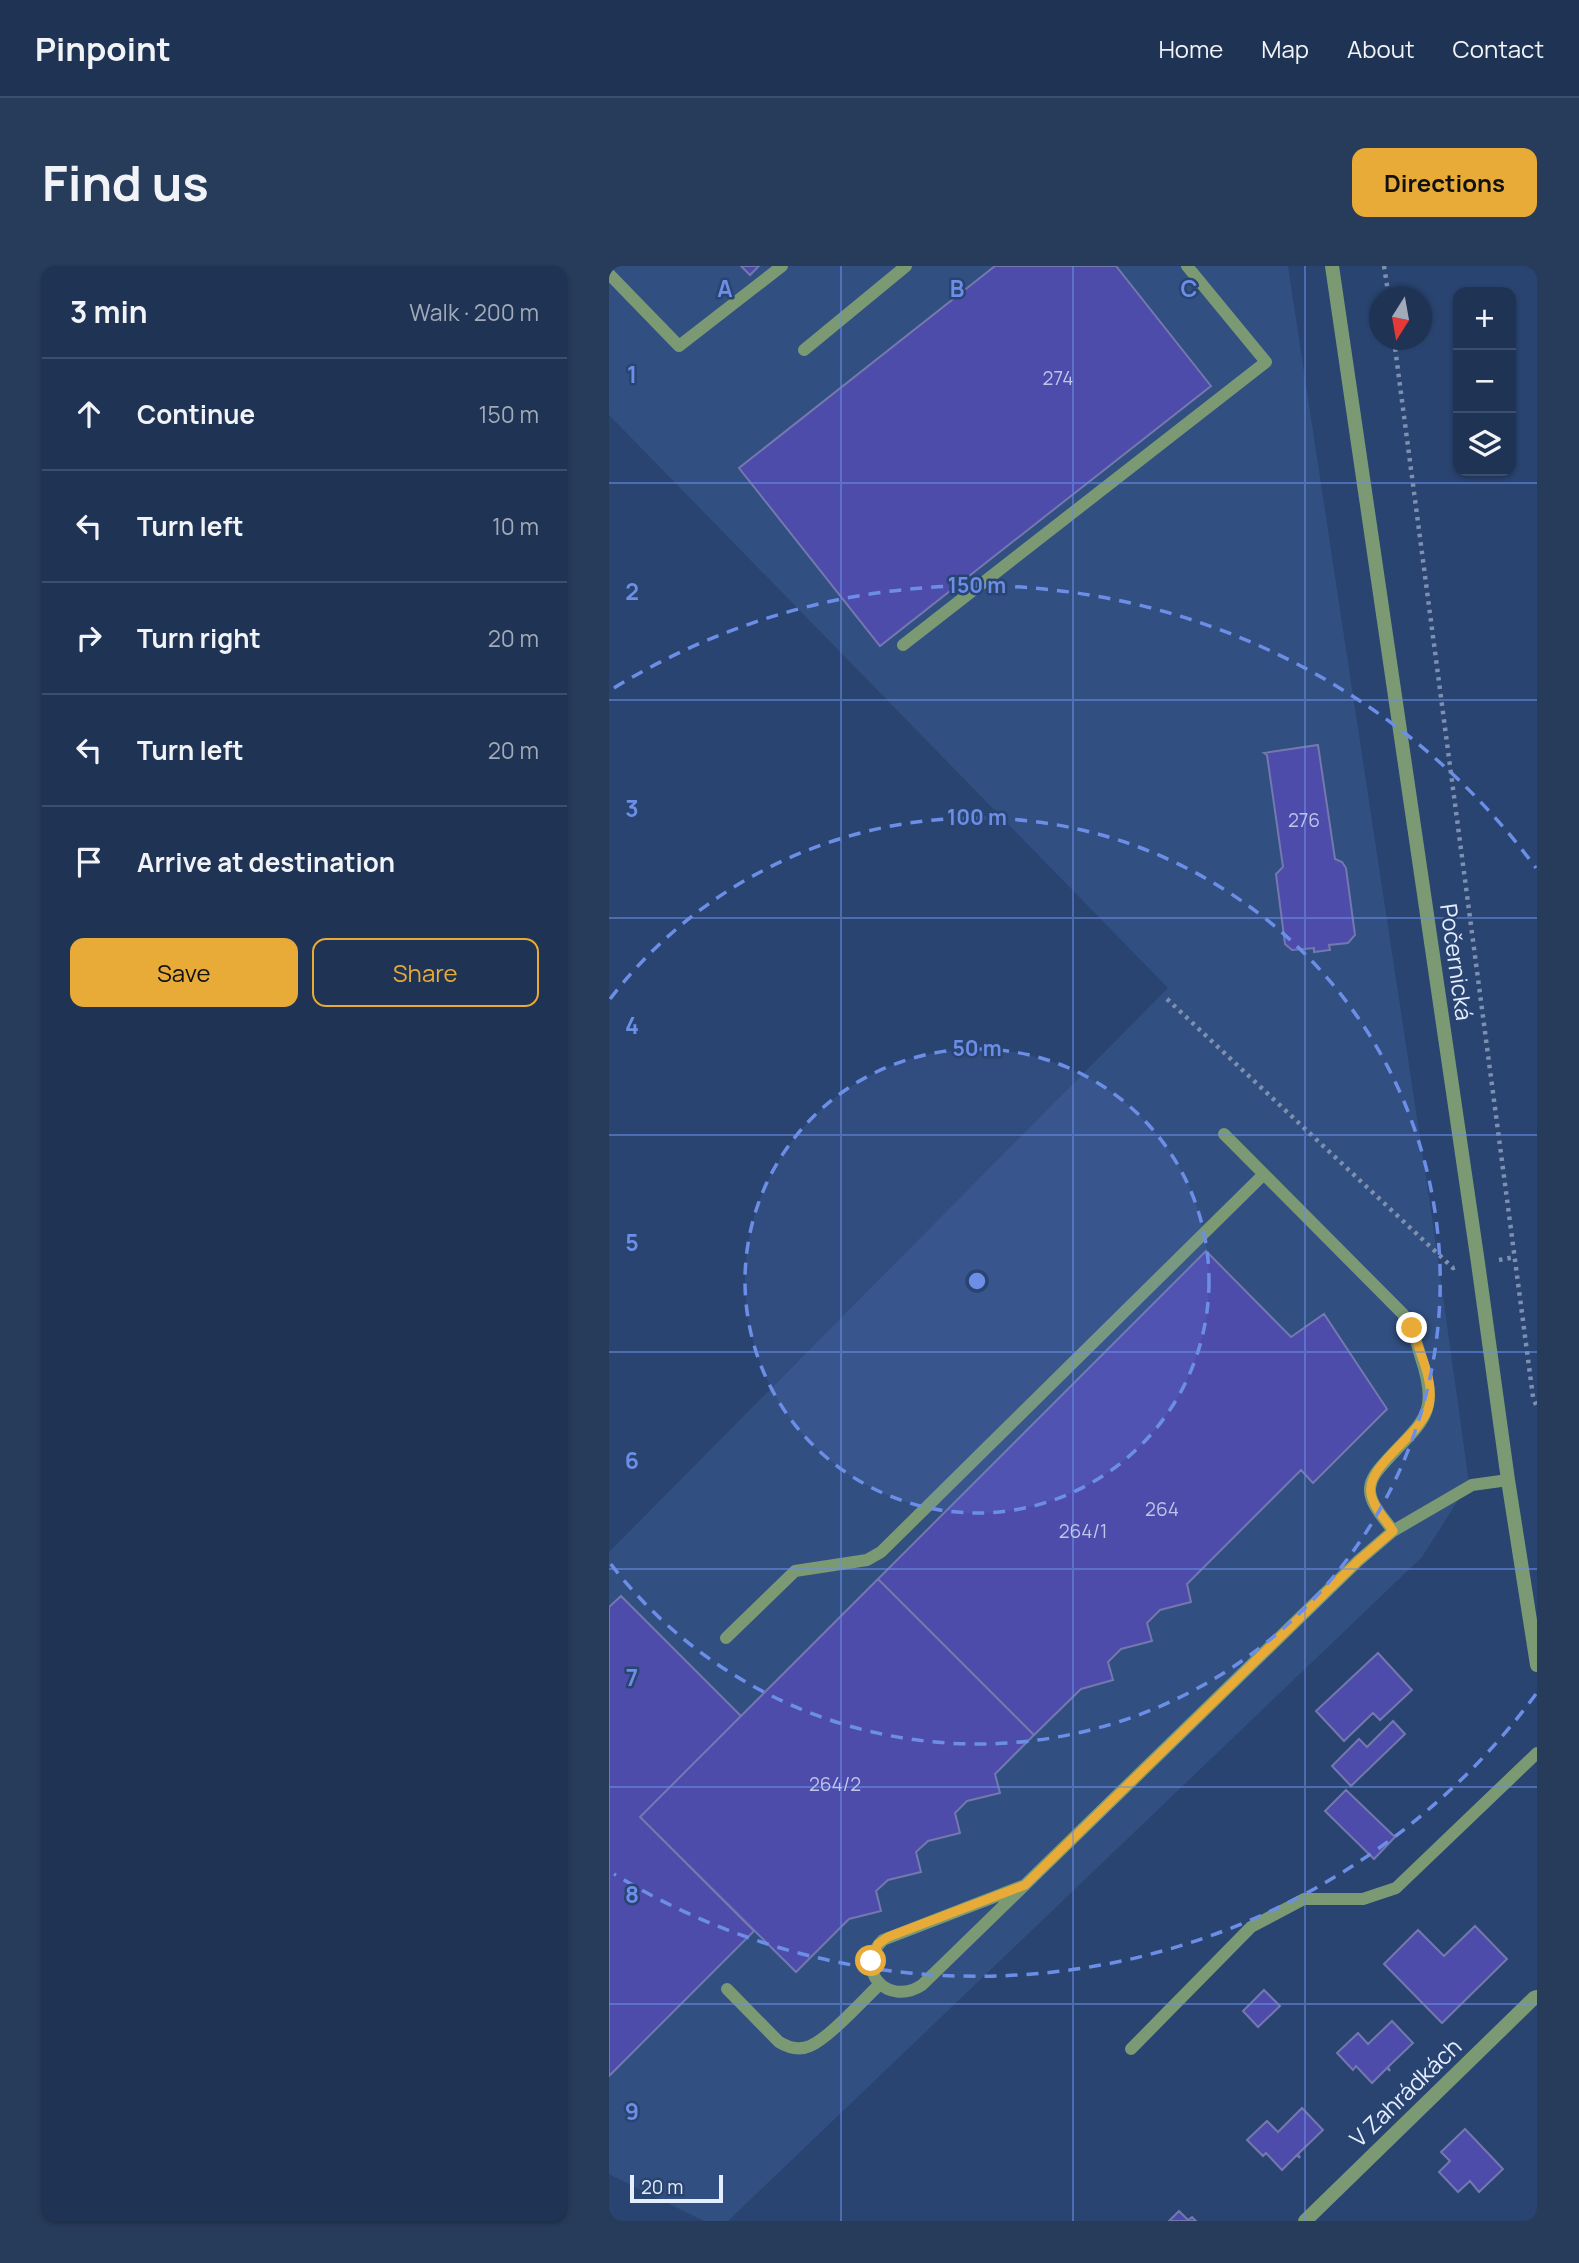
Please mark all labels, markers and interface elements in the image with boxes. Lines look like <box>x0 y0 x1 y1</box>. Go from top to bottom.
text: Pinpoint <box>35 26 171 71</box>
text: Home <box>1158 32 1223 65</box>
text: Map <box>1261 32 1309 65</box>
text: About <box>1347 32 1415 65</box>
text: Contact <box>1453 32 1544 65</box>
button: Directions <box>1352 148 1537 217</box>
text: Find us <box>42 149 209 216</box>
text: A <box>717 272 733 304</box>
text: B <box>950 272 964 304</box>
text: C <box>1181 272 1198 304</box>
north arrow <box>1369 287 1432 350</box>
map controls <box>1453 287 1516 476</box>
button: + <box>1453 287 1516 350</box>
text: 3 min <box>70 291 148 332</box>
text: Walk · 200 m <box>409 296 539 328</box>
button: − <box>1453 350 1516 413</box>
text: 1 <box>627 358 637 390</box>
house number: 274 <box>1043 365 1073 391</box>
icon: ahead <box>70 395 108 433</box>
text: Continue <box>137 396 255 432</box>
text: 150 m <box>479 398 539 430</box>
button: layers <box>1453 413 1516 476</box>
icon: left <box>70 507 108 545</box>
text: Turn left <box>137 508 244 544</box>
text: 10 m <box>492 510 539 542</box>
text: 150 m <box>948 571 1006 599</box>
text: 2 <box>625 575 639 607</box>
icon: right <box>70 619 108 657</box>
text: Turn right <box>137 620 261 656</box>
text: 20 m <box>488 622 539 654</box>
icon: left <box>70 731 108 769</box>
text: Turn left <box>137 732 244 768</box>
text: 20 m <box>488 734 539 766</box>
text: 3 <box>625 792 639 824</box>
text: 100 m <box>947 803 1007 831</box>
house number: 276 <box>1288 807 1320 833</box>
icon: arrive <box>70 843 108 881</box>
text: Arrive at destination <box>137 844 395 880</box>
street label: Počernická <box>1433 902 1481 1022</box>
button: Save <box>70 938 298 1007</box>
button: Share <box>312 938 539 1007</box>
text: 4 <box>625 1009 639 1041</box>
text: 50 m <box>952 1034 1002 1062</box>
text: 5 <box>625 1226 639 1258</box>
centre of rings <box>965 1269 989 1293</box>
route end <box>1396 1312 1427 1343</box>
text: 6 <box>625 1444 639 1476</box>
house number: 264 <box>1145 1496 1179 1522</box>
house number: 264/1 <box>1059 1518 1107 1544</box>
text: 7 <box>626 1661 638 1693</box>
house number: 264/2 <box>809 1771 861 1797</box>
text: 8 <box>625 1878 639 1910</box>
route start <box>855 1945 886 1976</box>
street label: V Zahrádkách <box>1342 2031 1468 2153</box>
text: 9 <box>625 2095 639 2127</box>
scale bar <box>630 2172 723 2204</box>
text: 20 m <box>641 2174 683 2200</box>

